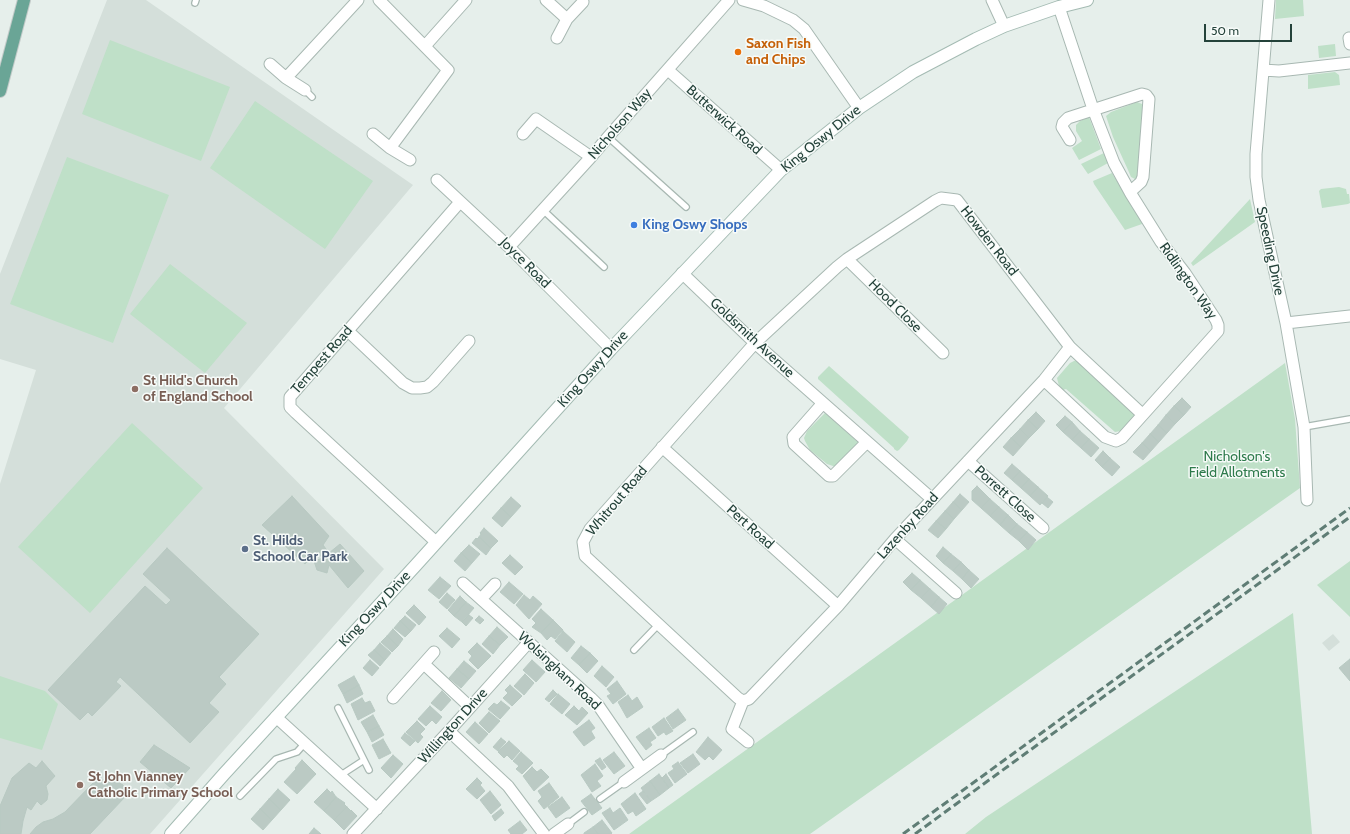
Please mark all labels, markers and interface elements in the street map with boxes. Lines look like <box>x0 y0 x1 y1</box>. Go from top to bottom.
scale bar <box>1206 16 1294 42</box>
text: 50 m <box>1211 23 1239 38</box>
place label: Saxon Fish and Chips <box>746 36 811 68</box>
marker: Saxon Fish and Chips <box>733 47 743 57</box>
street label: Butterwick Road <box>683 82 765 158</box>
street label: Nicholson Way <box>585 85 655 163</box>
street label: King Oswy Drive <box>778 102 864 176</box>
street label: Howden Road <box>957 203 1021 279</box>
street label: Speeding Drive <box>1252 205 1288 297</box>
place label: King Oswy Shops <box>642 217 747 233</box>
marker: King Oswy Shops <box>629 220 639 230</box>
street label: Joyce Road <box>496 234 554 292</box>
street label: Ridlington Way <box>1155 239 1221 323</box>
street label: Hood Close <box>865 276 925 336</box>
street label: Goldsmith Avenue <box>706 295 798 381</box>
street label: Tempest Road <box>288 322 356 398</box>
street label: King Oswy Drive <box>554 327 632 411</box>
place label: St Hild's Church of England School <box>143 373 253 406</box>
marker: St Hild's Church of England School <box>130 384 140 394</box>
park label: Nicholson's Field Allotments <box>1189 449 1285 482</box>
street label: Porrett Close <box>971 462 1039 526</box>
street label: Whitrout Road <box>583 463 651 539</box>
street label: Lazenby Road <box>874 489 942 563</box>
street label: Pert Road <box>723 501 777 553</box>
place label: St. Hilds School Car Park <box>253 533 348 566</box>
marker: St. Hilds School Car Park <box>240 544 250 554</box>
street label: King Oswy Drive <box>336 568 414 650</box>
street label: Wolsingham Road <box>514 628 604 714</box>
street label: Willington Drive <box>415 685 491 767</box>
place label: St John Vianney Catholic Primary School <box>88 769 233 802</box>
marker: St John Vianney Catholic Primary School <box>75 780 85 790</box>

